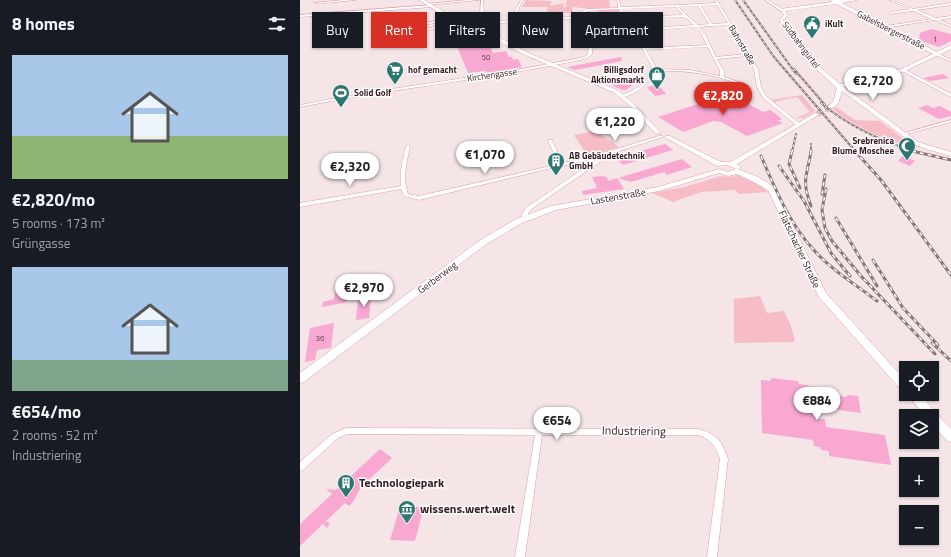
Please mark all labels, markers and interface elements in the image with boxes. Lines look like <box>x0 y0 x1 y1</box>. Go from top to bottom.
street label: Gabelsbergerstraße <box>855 7 928 53</box>
text: 8 homes <box>12 11 75 37</box>
chip: Buy <box>312 12 363 48</box>
chip: Rent <box>371 12 427 48</box>
chip: Filters <box>435 12 500 48</box>
chip: New <box>508 12 563 48</box>
chip: Apartment <box>571 12 663 48</box>
icon: filters <box>266 13 288 35</box>
public building icon: iKult <box>802 14 822 39</box>
place label: iKult <box>825 17 844 30</box>
street label: Südbahngürtel <box>779 19 823 71</box>
street label: Bahnstraße <box>726 22 759 68</box>
house number: 1 <box>933 33 937 45</box>
house number: 50 <box>482 51 491 63</box>
supermarket icon: hof gemacht <box>385 60 405 85</box>
place label: hof gemacht <box>408 63 457 76</box>
place label: Billigsdorf Aktionsmarkt <box>591 63 645 86</box>
street label: Kirchengasse <box>466 65 518 84</box>
shop icon: Billigsdorf Aktionsmarkt <box>647 65 667 90</box>
pin: €2,720 <box>840 67 906 101</box>
text: €2,720 <box>853 70 893 90</box>
icon: home <box>114 81 186 153</box>
pin: €2,820 <box>690 82 756 116</box>
sports icon: Solid Golf <box>331 83 351 108</box>
text: €2,820 <box>703 85 743 105</box>
place label: Solid Golf <box>354 86 392 99</box>
pin: €1,220 <box>582 108 648 142</box>
text: €1,220 <box>595 111 635 131</box>
place label: Srebrenica Blume Moschee <box>832 134 894 157</box>
mosque icon: Srebrenica Blume Moschee <box>897 136 917 161</box>
pin: €1,070 <box>452 141 518 175</box>
text: €1,070 <box>465 144 505 164</box>
place label: AB Gebäudetechnik GmbH <box>569 149 645 172</box>
building icon: AB Gebäudetechnik GmbH <box>546 151 566 176</box>
pin: €2,320 <box>317 153 383 187</box>
text: €2,320 <box>330 156 370 176</box>
street label: Lastenstraße <box>589 184 647 209</box>
text: €2,820/mo <box>12 187 95 213</box>
street label: Flatschacher Straße <box>775 208 824 290</box>
text: 5 rooms · 173 m² <box>12 213 105 233</box>
text: Grüngasse <box>12 233 70 253</box>
street label: Gerberweg <box>414 258 460 297</box>
pin: €2,970 <box>331 274 397 308</box>
text: €2,970 <box>344 277 384 297</box>
icon: home <box>114 293 186 365</box>
house number: 36 <box>316 332 325 344</box>
map controls <box>899 361 939 545</box>
button: locate <box>899 361 939 401</box>
pin: €884 <box>793 387 841 421</box>
text: €884 <box>802 390 832 410</box>
text: €654/mo <box>12 399 81 425</box>
pin: €654 <box>533 407 581 441</box>
button: layers <box>899 409 939 449</box>
text: €654 <box>542 410 572 430</box>
street label: Industriering <box>602 420 666 441</box>
text: 2 rooms · 52 m² <box>12 425 98 445</box>
text: Industriering <box>12 445 82 465</box>
button: + <box>899 457 939 497</box>
building icon: Technologiepark <box>336 473 356 498</box>
place label: Technologiepark <box>359 473 445 492</box>
museum icon: wissens.wert.welt <box>397 499 417 524</box>
place label: wissens.wert.welt <box>420 499 516 518</box>
button: − <box>899 505 939 545</box>

